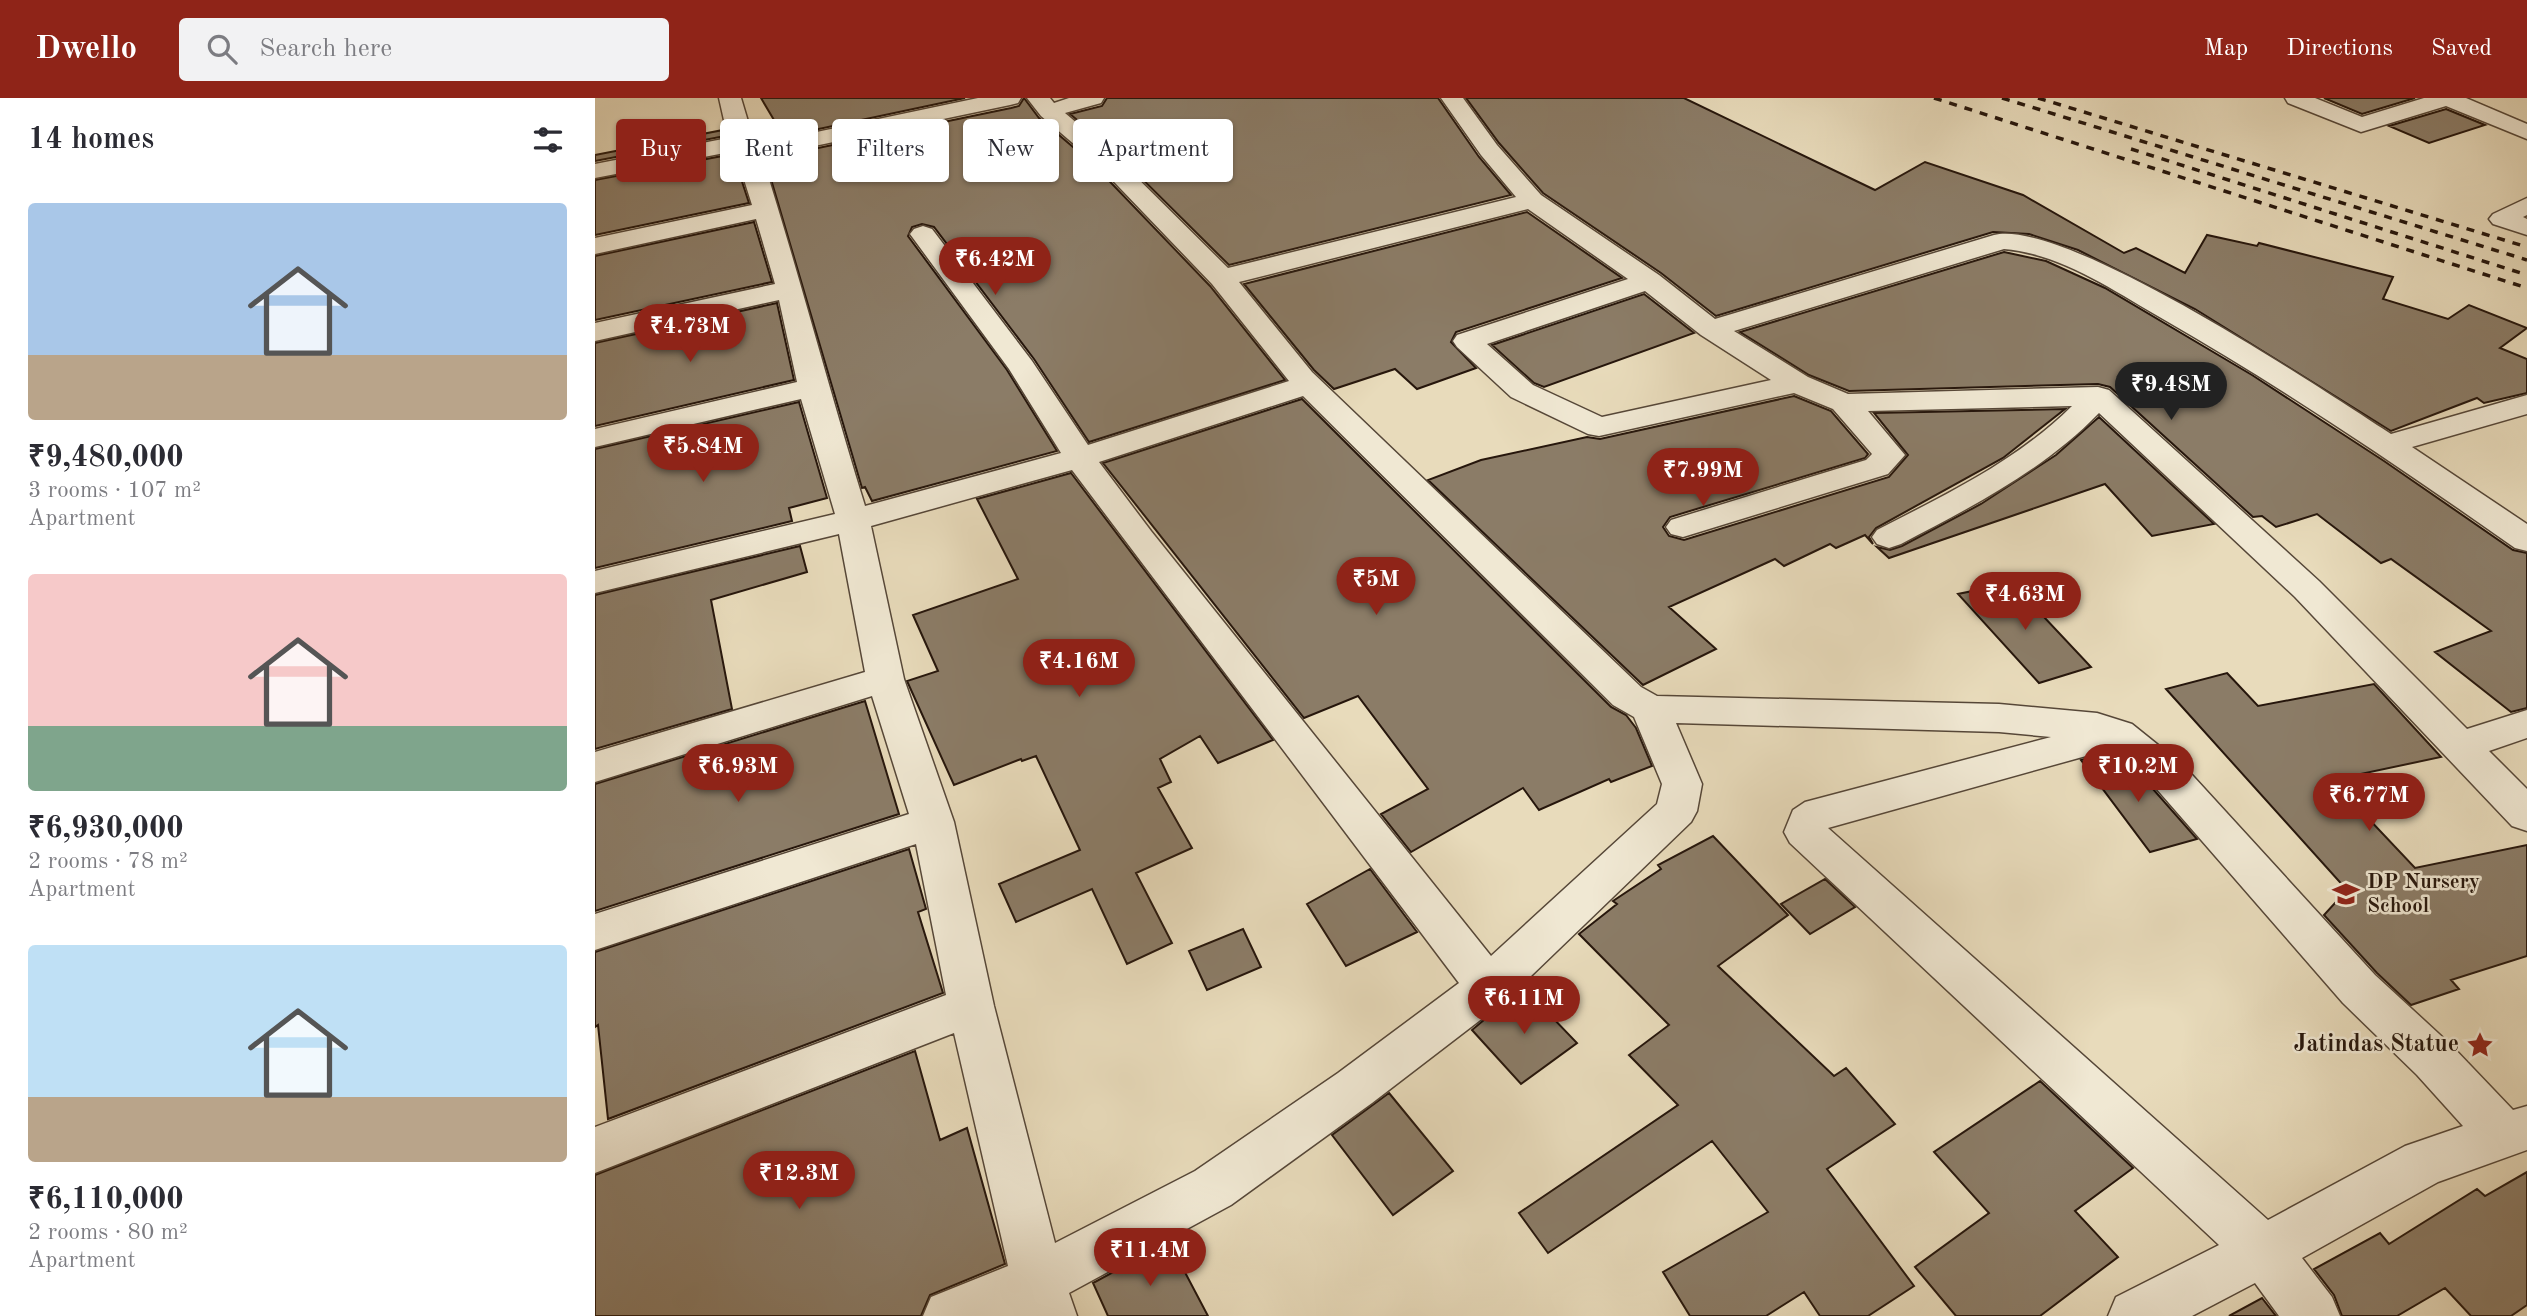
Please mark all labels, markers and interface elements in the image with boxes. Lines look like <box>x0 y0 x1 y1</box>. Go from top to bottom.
search box <box>179 18 669 81</box>
icon: search <box>203 30 241 68</box>
text: Dwello <box>35 33 137 66</box>
text: Search here <box>259 36 392 62</box>
text: Map <box>2204 37 2248 61</box>
text: Directions <box>2286 37 2393 61</box>
text: Saved <box>2431 37 2492 61</box>
chip: Buy <box>616 119 706 182</box>
chip: Rent <box>720 119 818 182</box>
chip: Filters <box>832 119 949 182</box>
chip: New <box>963 119 1059 182</box>
chip: Apartment <box>1073 119 1233 182</box>
icon: filters <box>529 121 567 159</box>
text: 14 homes <box>28 125 154 155</box>
pin: ₹6.42M <box>938 238 1052 297</box>
icon: home <box>235 248 361 374</box>
text: ₹6.42M <box>955 248 1035 271</box>
pin: ₹4.73M <box>633 304 747 364</box>
text: ₹4.73M <box>650 315 730 338</box>
pin: ₹9.48M <box>2114 362 2228 422</box>
text: ₹9.48M <box>2131 373 2211 396</box>
pin: ₹5.84M <box>646 424 760 484</box>
text: ₹5.84M <box>663 435 743 458</box>
text: ₹9,480,000 <box>28 443 184 473</box>
pin: ₹7.99M <box>1646 448 1760 508</box>
text: ₹7.99M <box>1663 459 1743 482</box>
text: 3 rooms · 107 m² <box>28 479 201 502</box>
text: Apartment <box>28 507 136 530</box>
pin: ₹5M <box>1342 558 1410 617</box>
text: ₹5M <box>1353 568 1399 591</box>
pin: ₹4.63M <box>1968 573 2082 632</box>
text: ₹4.63M <box>1985 583 2065 606</box>
icon: home <box>235 619 361 745</box>
pin: ₹4.16M <box>1022 640 1136 699</box>
text: ₹4.16M <box>1039 650 1119 673</box>
pin: ₹6.93M <box>681 744 795 804</box>
pin: ₹10.2M <box>2081 744 2195 804</box>
text: ₹6.93M <box>698 755 778 778</box>
text: ₹10.2M <box>2098 755 2178 778</box>
pin: ₹6.77M <box>2312 774 2426 833</box>
text: ₹6.77M <box>2329 784 2409 807</box>
text: ₹6,930,000 <box>28 814 184 844</box>
text: 2 rooms · 78 m² <box>28 850 188 873</box>
place label: DP Nursery School <box>2367 872 2480 917</box>
text: Apartment <box>28 878 136 901</box>
school or university icon: DP Nursery School <box>2331 879 2361 909</box>
pin: ₹6.11M <box>1467 976 1581 1036</box>
text: ₹6.11M <box>1484 987 1564 1010</box>
icon: home <box>235 990 361 1116</box>
place icon: Jatindas Statue <box>2465 1030 2495 1060</box>
place label: Jatindas Statue <box>2293 1033 2459 1057</box>
pin: ₹12.3M <box>742 1152 856 1211</box>
text: ₹12.3M <box>759 1162 839 1185</box>
text: ₹6,110,000 <box>28 1185 184 1215</box>
text: 2 rooms · 80 m² <box>28 1221 188 1244</box>
pin: ₹11.4M <box>1093 1228 1207 1288</box>
text: ₹11.4M <box>1110 1239 1190 1262</box>
text: Apartment <box>28 1249 136 1272</box>

